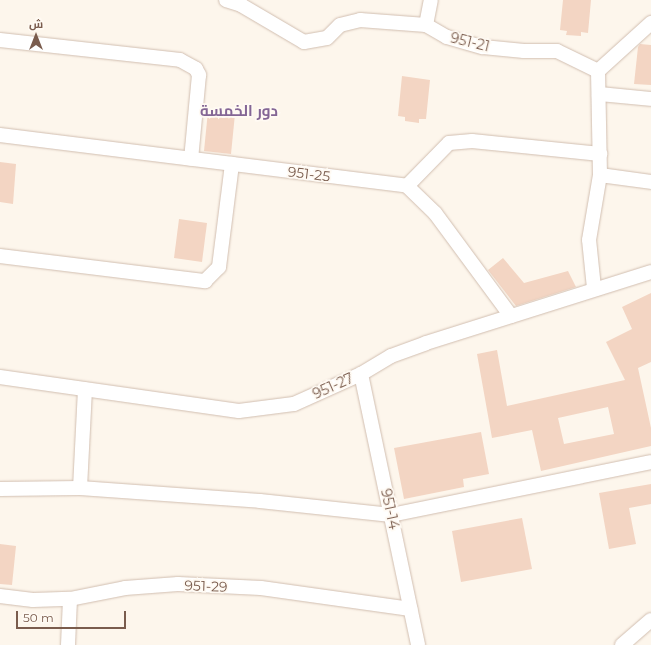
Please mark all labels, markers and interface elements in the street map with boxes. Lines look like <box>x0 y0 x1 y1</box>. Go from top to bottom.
north arrow <box>16 16 56 56</box>
text: ش <box>29 17 43 31</box>
street label: 951-21 <box>449 29 491 55</box>
district label: دور الخمسة <box>200 102 278 120</box>
street label: 951-25 <box>287 163 331 185</box>
street label: 951-27 <box>310 370 356 402</box>
street label: 951-14 <box>378 487 402 531</box>
street label: 951-29 <box>184 577 228 595</box>
scale bar <box>18 603 128 629</box>
text: 50 m <box>23 610 54 625</box>

